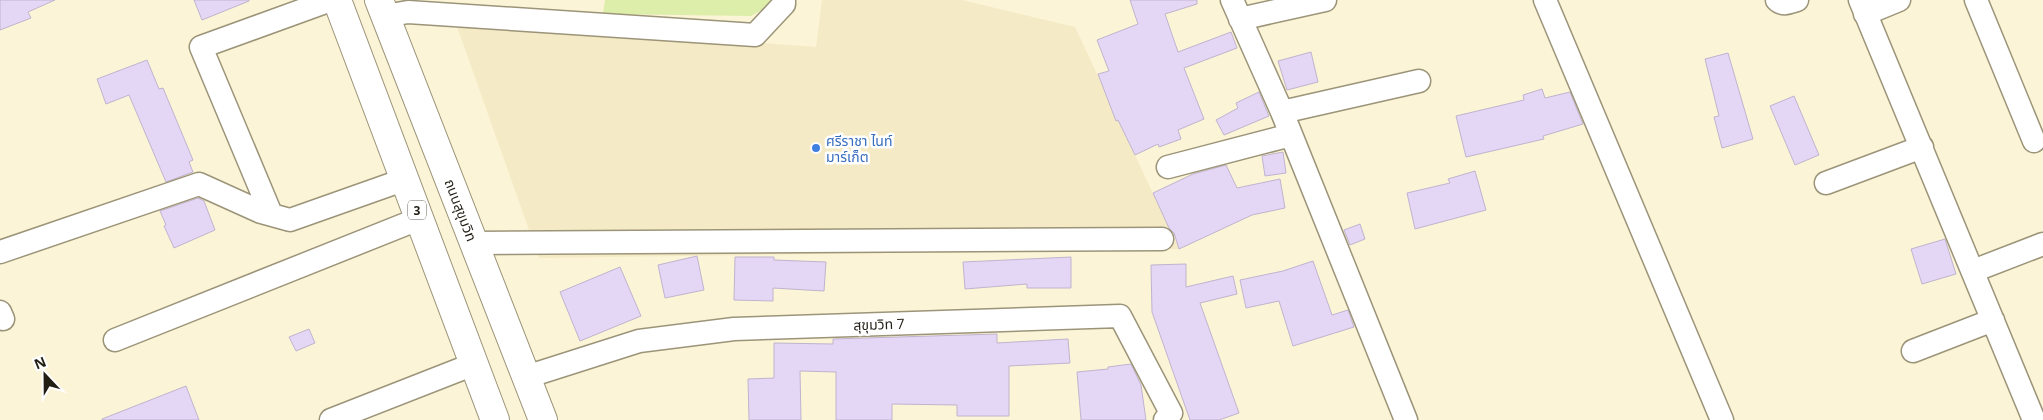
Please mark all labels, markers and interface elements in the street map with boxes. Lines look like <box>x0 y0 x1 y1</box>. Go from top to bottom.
place label: ศรีราชา ไนท์ มาร์เก็ต <box>826 131 892 166</box>
marker: ศรีราชา ไนท์ มาร์เก็ต <box>810 142 822 154</box>
street label: ถนนสุขุมวิท <box>440 176 482 244</box>
road number: 3 <box>408 200 426 220</box>
street label: สุขุมวิท 7 <box>853 314 905 334</box>
north arrow <box>20 350 70 400</box>
text: N <box>31 352 49 373</box>

